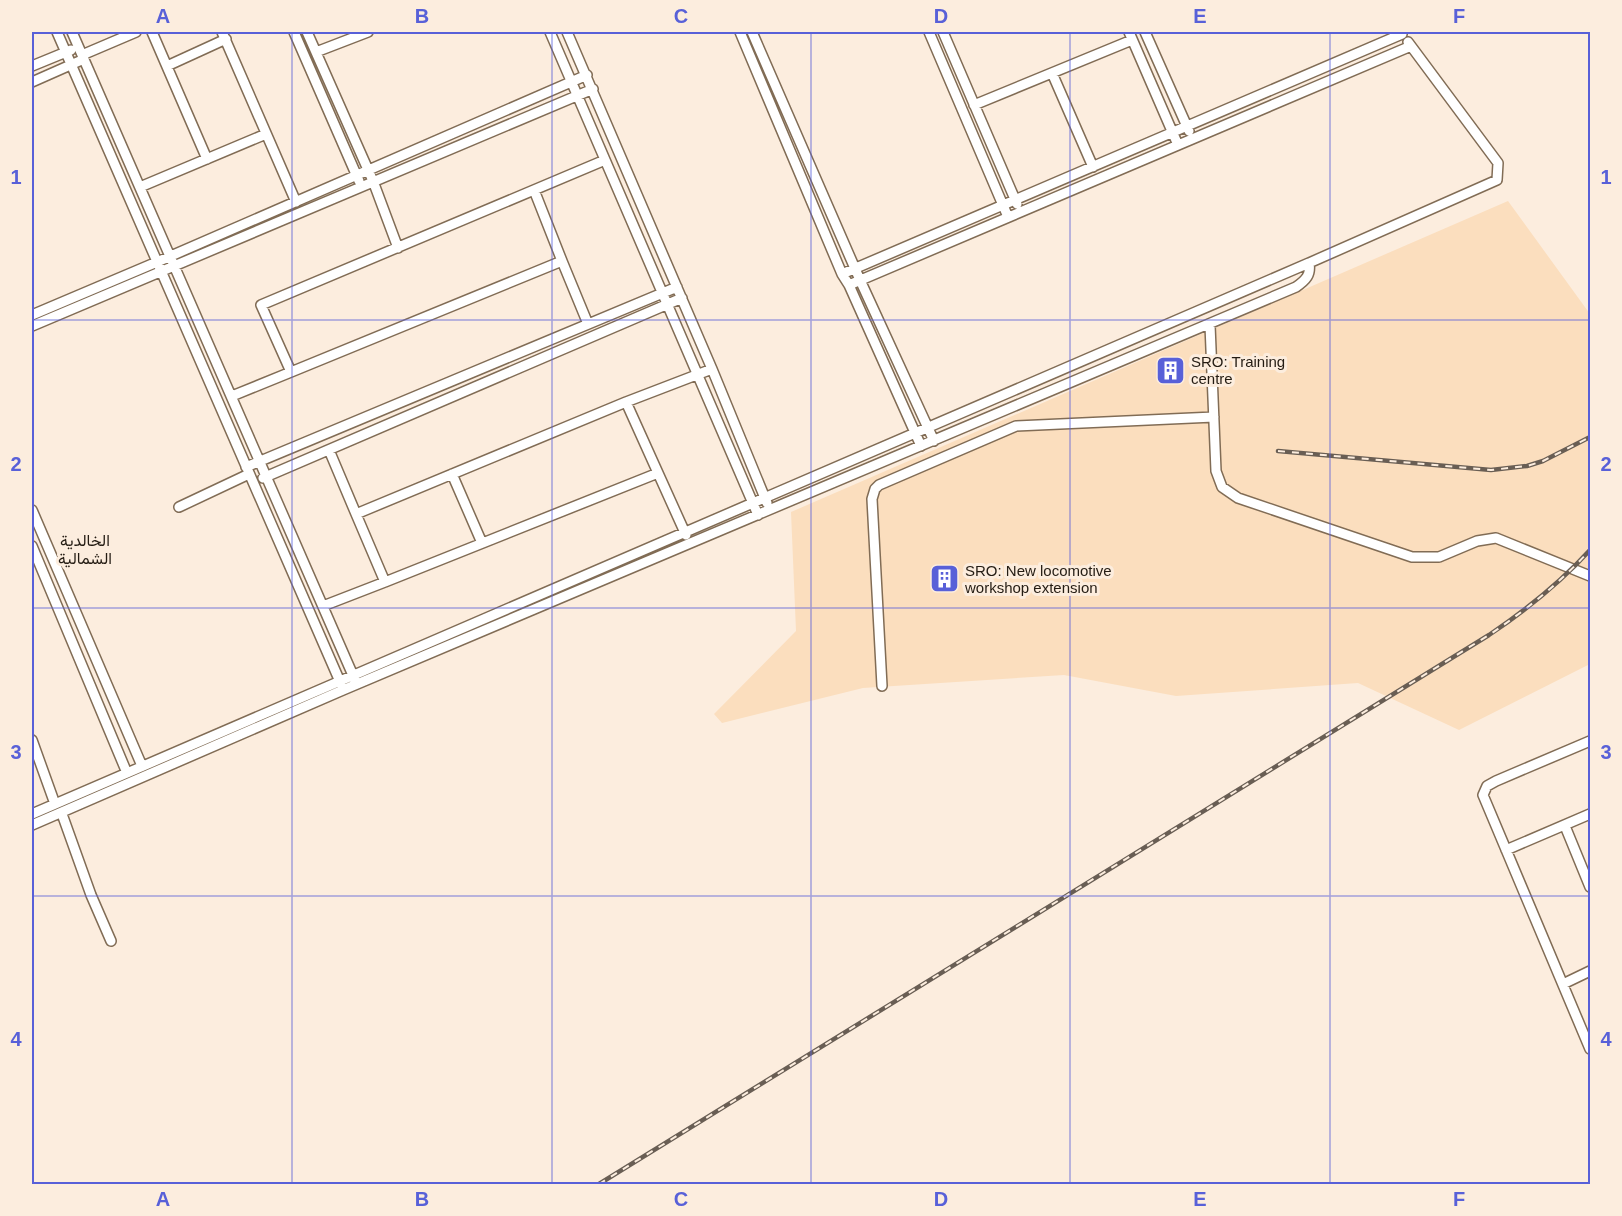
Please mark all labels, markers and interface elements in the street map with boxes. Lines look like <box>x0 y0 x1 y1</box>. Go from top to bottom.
text: A <box>156 5 170 27</box>
text: B <box>415 5 429 27</box>
text: C <box>674 5 688 27</box>
text: D <box>934 5 948 27</box>
text: E <box>1193 5 1207 27</box>
text: F <box>1453 5 1465 27</box>
text: 1 <box>10 166 22 188</box>
text: 1 <box>1600 166 1612 188</box>
place label: SRO: Training centre <box>1191 353 1285 387</box>
building icon: SRO: Training centre <box>1154 354 1186 386</box>
text: 2 <box>10 453 22 475</box>
text: 2 <box>1600 453 1612 475</box>
district label: الخالدية الشمالية <box>58 532 112 568</box>
place label: SRO: New locomotive workshop extension <box>964 562 1112 596</box>
building icon: SRO: New locomotive workshop extension <box>928 563 960 595</box>
text: 3 <box>10 741 22 763</box>
text: 3 <box>1600 741 1612 763</box>
text: 4 <box>10 1028 22 1050</box>
text: 4 <box>1600 1028 1612 1050</box>
text: A <box>156 1188 170 1210</box>
text: B <box>415 1188 429 1210</box>
text: C <box>674 1188 688 1210</box>
text: D <box>934 1188 948 1210</box>
text: E <box>1193 1188 1207 1210</box>
text: F <box>1453 1188 1465 1210</box>

